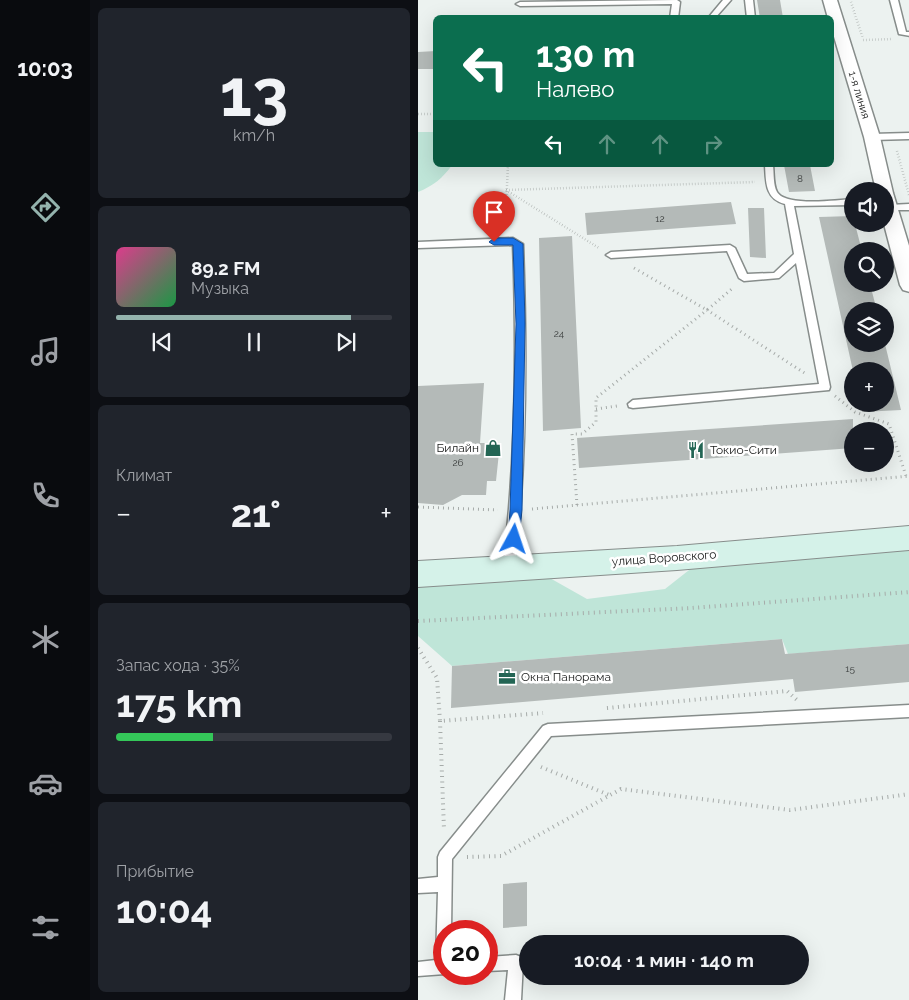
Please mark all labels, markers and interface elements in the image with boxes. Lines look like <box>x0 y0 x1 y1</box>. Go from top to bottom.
text: 130 m <box>536 34 635 75</box>
icon: left <box>453 35 518 100</box>
text: 10:03 <box>17 55 73 81</box>
text: 13 <box>220 55 288 131</box>
street label: 1-я линия <box>846 70 872 120</box>
text: Налево <box>536 76 614 102</box>
text: km/h <box>233 126 275 145</box>
icon: left <box>540 130 568 158</box>
icon: ahead <box>593 130 621 158</box>
icon: ahead <box>646 130 674 158</box>
icon: right <box>699 130 727 158</box>
house number: 8 <box>797 173 803 184</box>
map controls <box>844 182 894 472</box>
button: sound <box>844 182 894 232</box>
icon: directions <box>28 190 63 225</box>
pin <box>473 191 515 242</box>
icon: arrive <box>480 198 508 226</box>
house number: 12 <box>655 213 665 224</box>
button: search <box>844 242 894 292</box>
text: 89.2 FM <box>191 257 261 279</box>
text: Музыка <box>191 279 249 298</box>
button: layers <box>844 302 894 352</box>
icon: previous <box>148 328 176 356</box>
icon: pause <box>240 328 268 356</box>
icon: next <box>332 328 360 356</box>
house number: 24 <box>554 328 565 339</box>
icon: music <box>28 334 63 369</box>
button: + <box>844 362 894 412</box>
button: − <box>844 422 894 472</box>
shop icon: Билайн <box>483 438 503 458</box>
restaurant icon: Токио-Сити <box>686 440 706 460</box>
place label: Билайн <box>437 441 479 455</box>
place label: Токио-Сити <box>710 443 777 457</box>
house number: 26 <box>452 457 464 468</box>
text: Климат <box>116 466 172 485</box>
icon: phone <box>28 478 63 513</box>
text: 21° <box>231 491 281 536</box>
text: − <box>116 497 131 530</box>
text: + <box>380 497 392 530</box>
position arrow <box>487 512 539 564</box>
street label: улица Воровского <box>611 547 717 569</box>
icon: climate <box>28 622 63 657</box>
text: Запас хода · 35% <box>116 656 240 675</box>
house number: 15 <box>845 663 855 674</box>
office icon: Окна Панорама <box>497 667 517 687</box>
place label: Окна Панорама <box>521 670 611 684</box>
text: 175 km <box>116 681 242 726</box>
icon: car <box>28 766 63 801</box>
text: Прибытие <box>116 862 194 881</box>
text: 10:04 <box>116 887 213 932</box>
icon: filters <box>28 910 63 945</box>
speed limit sign: 20 <box>433 920 498 985</box>
text: 10:04 · 1 мин · 140 m <box>574 949 754 971</box>

